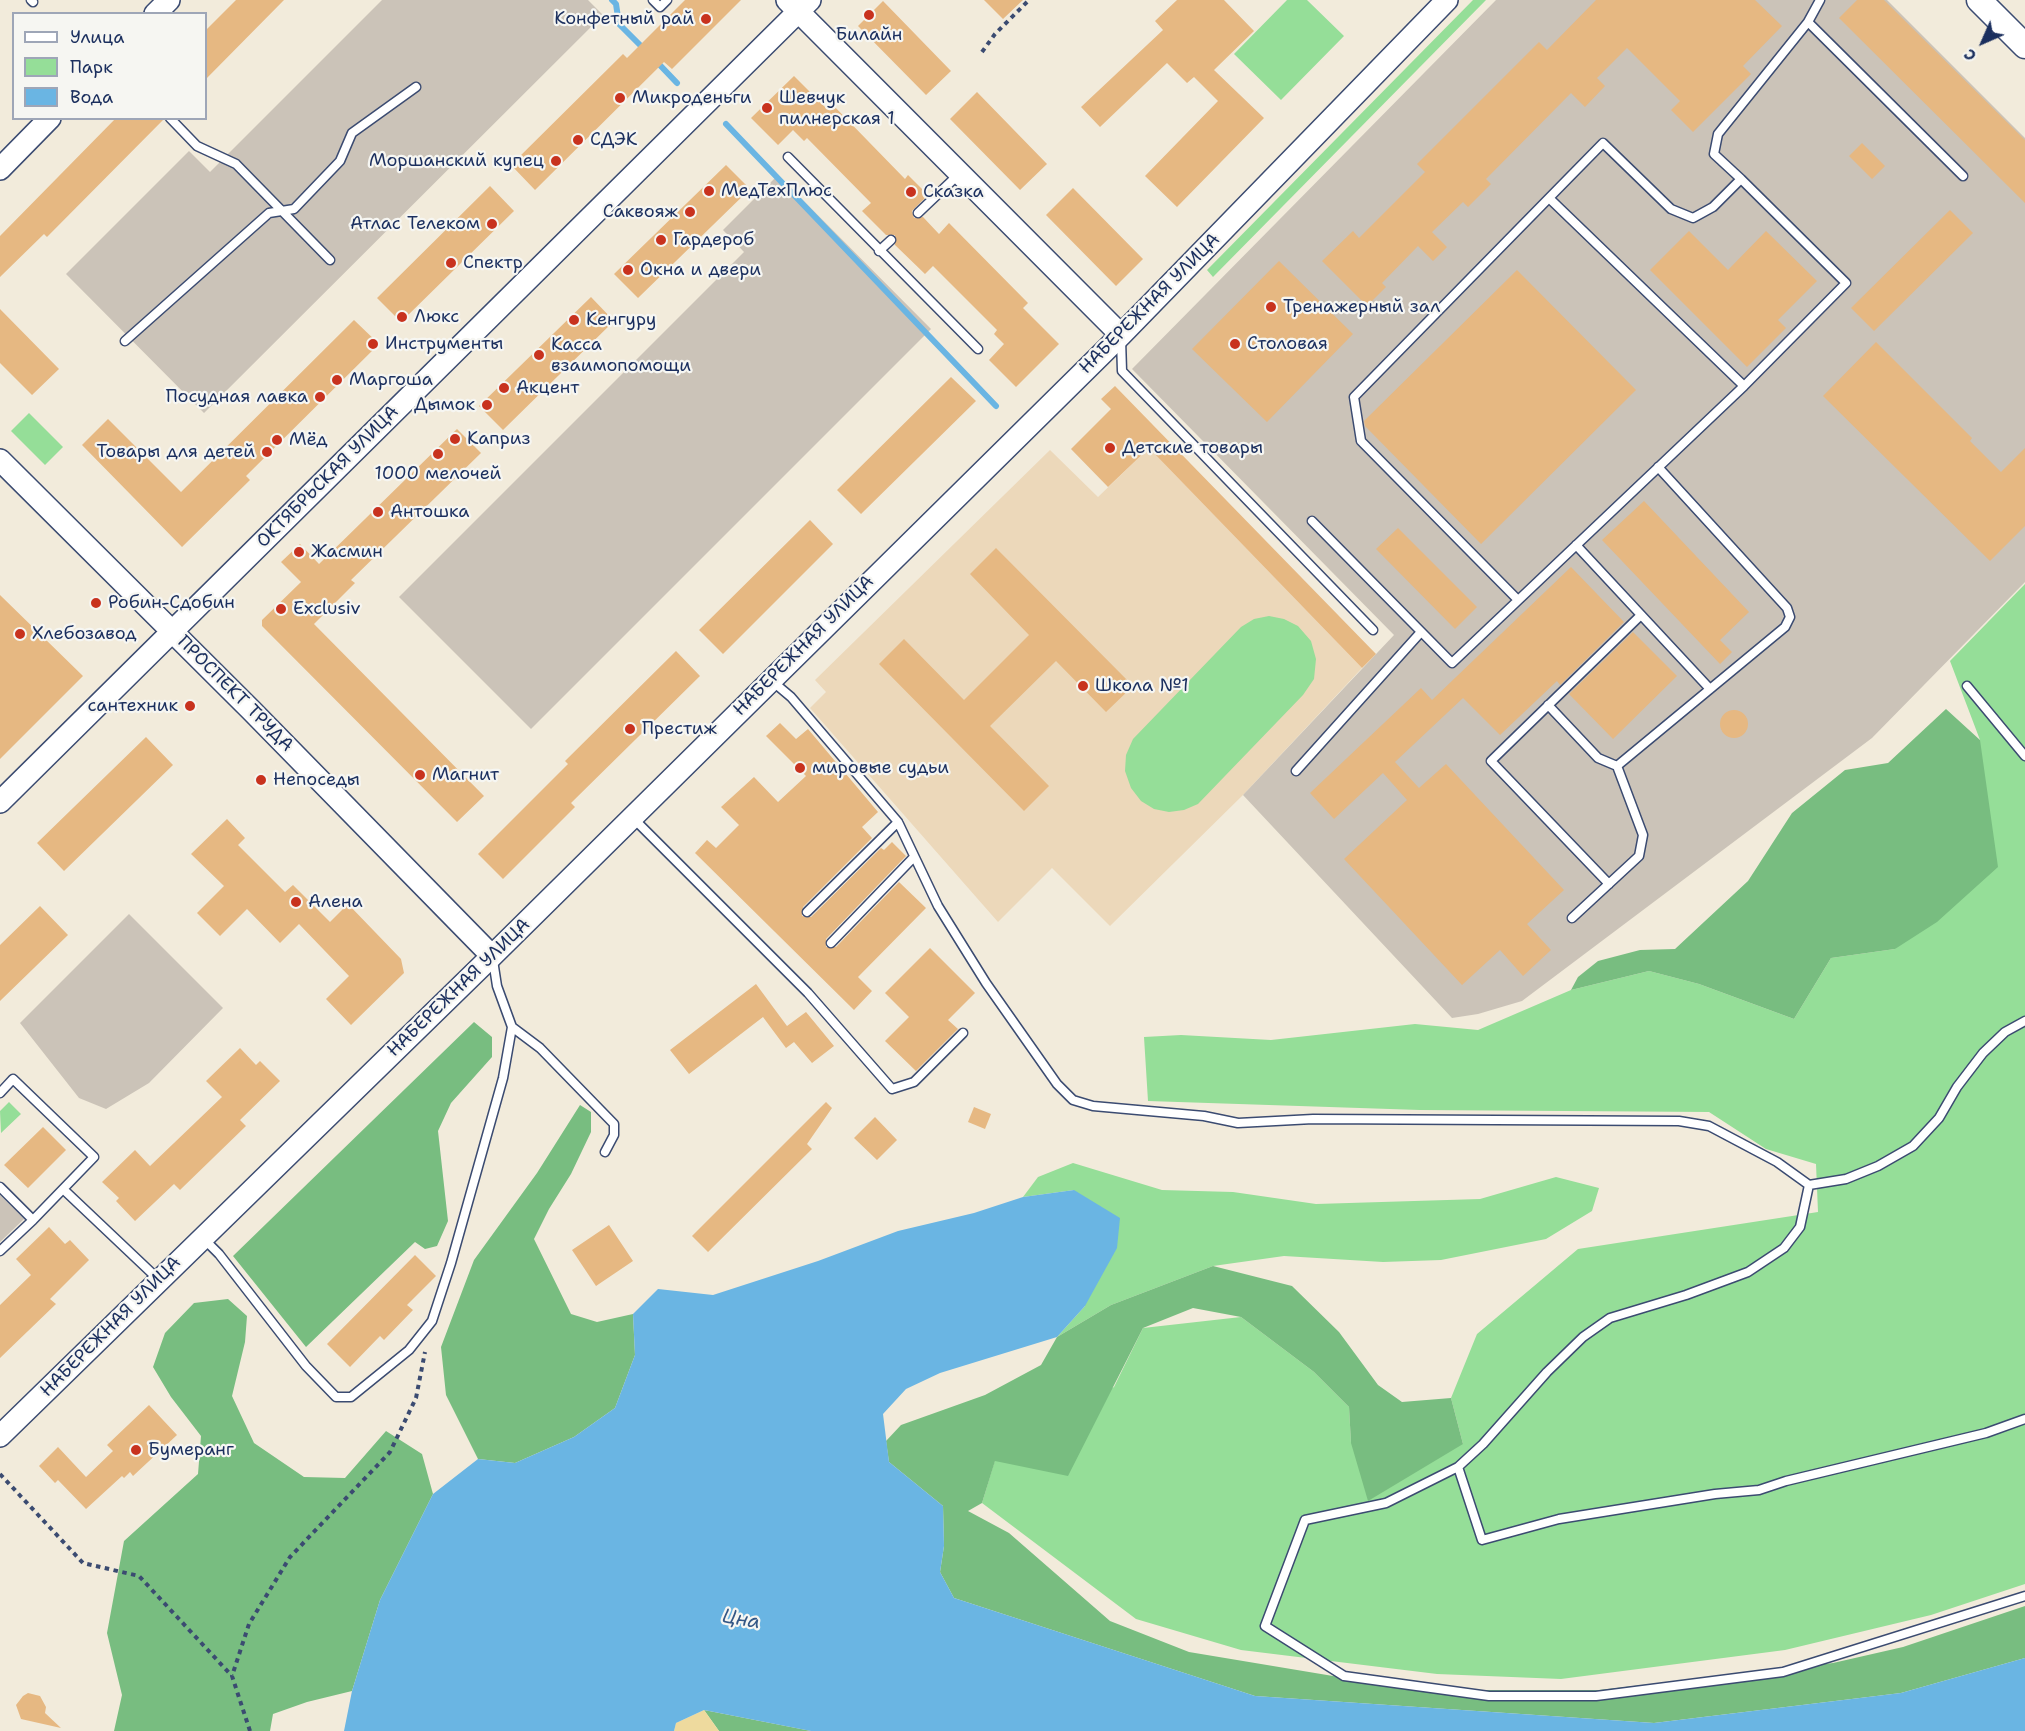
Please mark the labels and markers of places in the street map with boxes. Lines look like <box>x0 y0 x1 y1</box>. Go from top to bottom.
place label: Конфетный рай <box>554 8 694 30</box>
marker: Билайн <box>862 8 876 22</box>
marker: Конфетный рай <box>699 12 713 26</box>
place label: Билайн <box>836 24 902 46</box>
place label: Микроденьги <box>632 87 752 109</box>
place label: Шевчук пилнерская 1 <box>779 87 895 130</box>
marker: Микроденьги <box>613 91 627 105</box>
marker: Шевчук пилнерская 1 <box>760 101 774 115</box>
place label: СДЭК <box>590 129 637 151</box>
marker: СДЭК <box>571 133 585 147</box>
place label: Моршанский купец <box>369 150 544 172</box>
marker: Моршанский купец <box>549 154 563 168</box>
place label: МедТехПлюс <box>721 180 832 202</box>
place label: Сказка <box>923 181 984 203</box>
marker: МедТехПлюс <box>702 184 716 198</box>
marker: Сказка <box>904 185 918 199</box>
place label: Саквояж <box>603 201 678 223</box>
marker: Саквояж <box>683 205 697 219</box>
place label: Атлас Телеком <box>350 213 480 235</box>
marker: Атлас Телеком <box>485 217 499 231</box>
place label: Гардероб <box>673 229 754 251</box>
marker: Гардероб <box>654 233 668 247</box>
place label: Спектр <box>463 252 523 274</box>
marker: Спектр <box>444 256 458 270</box>
place label: Окна и двери <box>640 259 761 281</box>
marker: Окна и двери <box>621 263 635 277</box>
place label: Тренажерный зал <box>1283 296 1440 318</box>
marker: Тренажерный зал <box>1264 300 1278 314</box>
place label: Люкс <box>414 306 459 328</box>
place label: Кенгуру <box>586 309 656 331</box>
marker: Люкс <box>395 310 409 324</box>
marker: Кенгуру <box>567 313 581 327</box>
place label: Инструменты <box>385 333 503 355</box>
place label: Столовая <box>1247 333 1328 355</box>
place label: Касса взаимопомощи <box>551 334 691 376</box>
marker: Инструменты <box>366 337 380 351</box>
marker: Столовая <box>1228 337 1242 351</box>
marker: Касса взаимопомощи <box>532 348 546 362</box>
place label: Маргоша <box>349 369 433 391</box>
marker: Маргоша <box>330 373 344 387</box>
place label: Акцент <box>516 377 579 399</box>
marker: Акцент <box>497 381 511 395</box>
place label: Посудная лавка <box>166 386 308 408</box>
marker: Посудная лавка <box>313 390 327 404</box>
place label: Дымок <box>414 394 475 416</box>
marker: Дымок <box>480 398 494 412</box>
place label: Каприз <box>467 428 530 450</box>
place label: Мёд <box>289 429 328 451</box>
marker: Каприз <box>448 432 462 446</box>
marker: Мёд <box>270 433 284 447</box>
place label: Детские товары <box>1122 437 1263 459</box>
place label: Товары для детей <box>96 441 255 463</box>
marker: Детские товары <box>1103 441 1117 455</box>
marker: Товары для детей <box>260 445 274 459</box>
marker: 1000 мелочей <box>431 447 445 461</box>
place label: 1000 мелочей <box>375 463 501 485</box>
place label: Антошка <box>390 501 469 523</box>
marker: Антошка <box>371 505 385 519</box>
place label: Жасмин <box>311 541 383 563</box>
marker: Жасмин <box>292 545 306 559</box>
place label: Робин-Сдобин <box>108 592 235 614</box>
marker: Робин-Сдобин <box>89 596 103 610</box>
place label: Exclusiv <box>293 598 361 620</box>
marker: Exclusiv <box>274 602 288 616</box>
place label: Хлебозавод <box>32 623 137 645</box>
marker: Хлебозавод <box>13 627 27 641</box>
place label: Школа №1 <box>1095 675 1189 697</box>
marker: Школа №1 <box>1076 679 1090 693</box>
place label: сантехник <box>87 695 178 717</box>
marker: сантехник <box>183 699 197 713</box>
place label: Престиж <box>642 718 717 740</box>
marker: Престиж <box>623 722 637 736</box>
place label: мировые судьи <box>812 757 949 779</box>
marker: мировые судьи <box>793 761 807 775</box>
place label: Магнит <box>432 764 499 786</box>
marker: Магнит <box>413 768 427 782</box>
place label: Непоседы <box>273 769 360 791</box>
marker: Непоседы <box>254 773 268 787</box>
place label: Алена <box>308 891 363 913</box>
marker: Алена <box>289 895 303 909</box>
place label: Бумеранг <box>148 1439 234 1461</box>
marker: Бумеранг <box>129 1443 143 1457</box>

